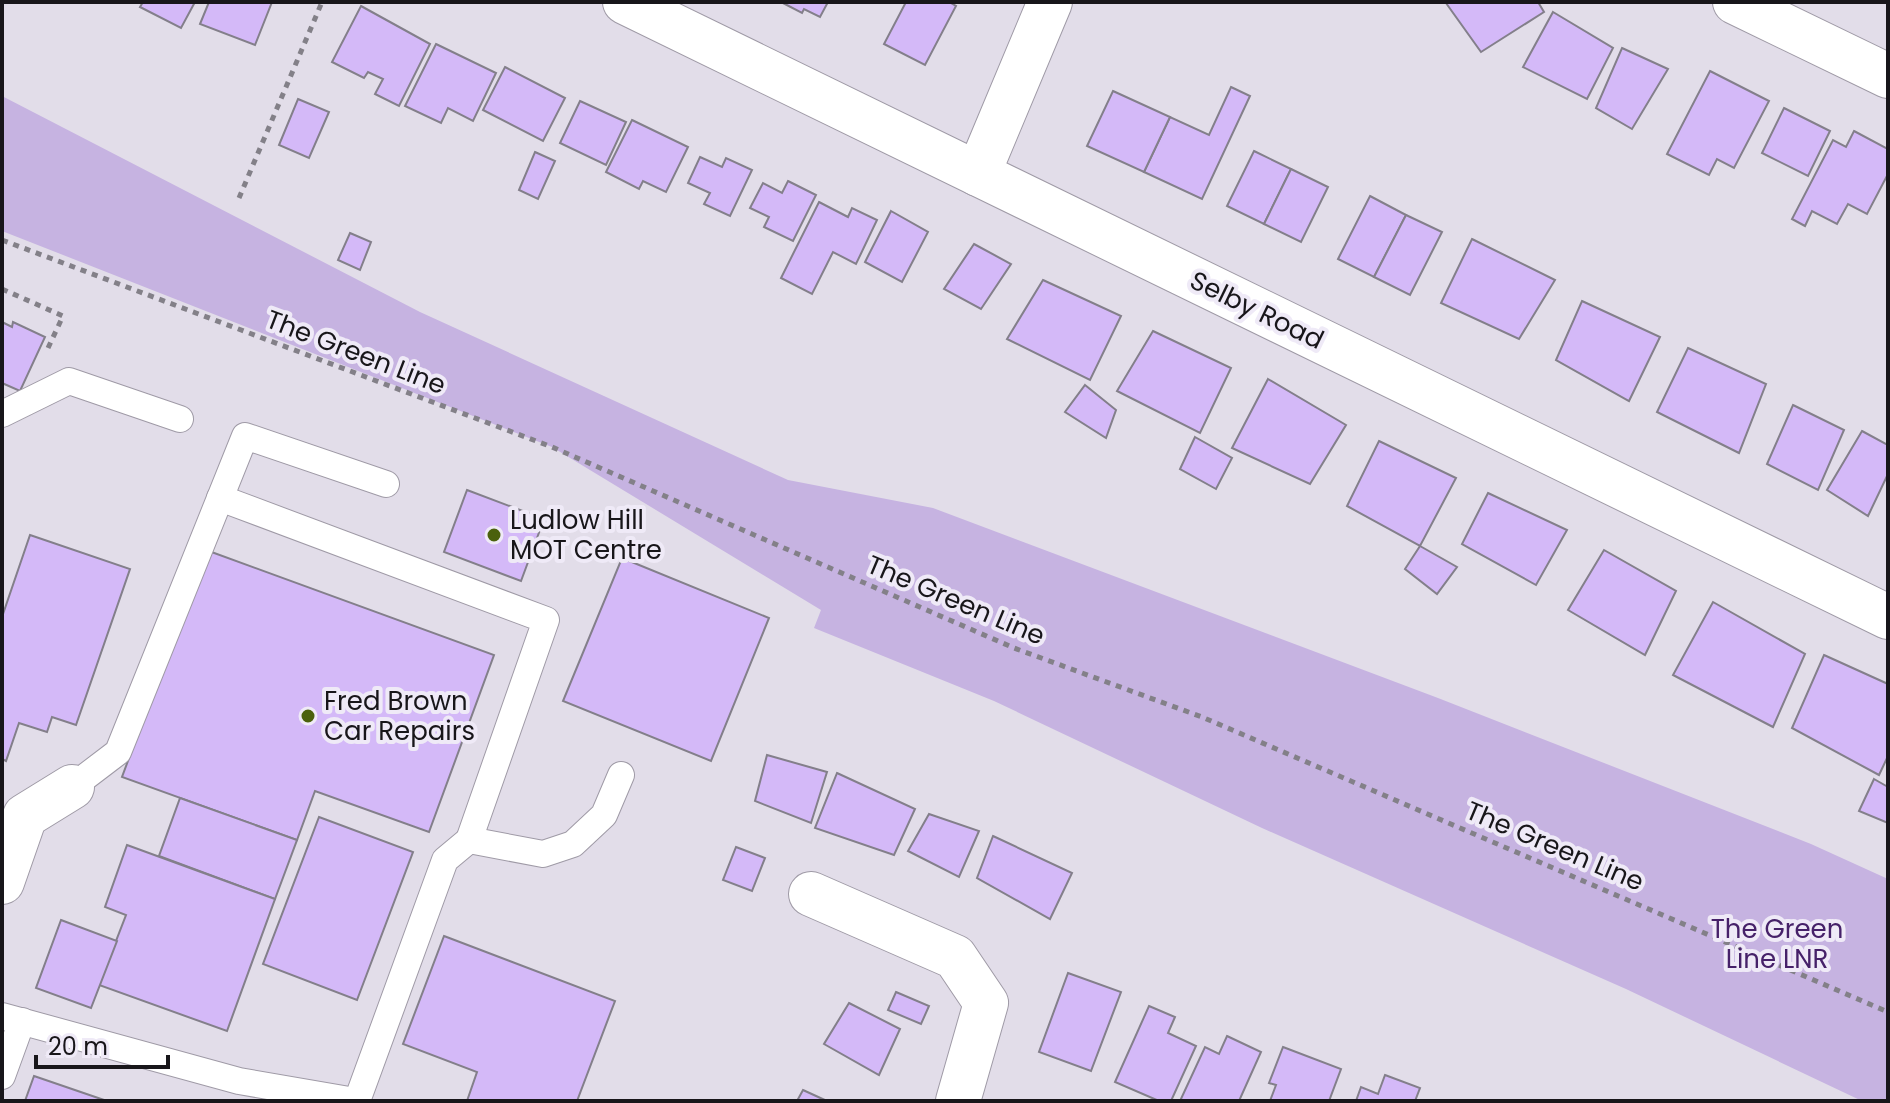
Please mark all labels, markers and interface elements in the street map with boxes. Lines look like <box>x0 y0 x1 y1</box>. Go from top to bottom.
street label: Selby Road <box>1184 262 1330 358</box>
street label: The Green Line <box>261 301 451 403</box>
place label: Ludlow Hill MOT Centre <box>510 502 662 568</box>
marker: Ludlow Hill MOT Centre <box>485 526 503 544</box>
street label: The Green Line <box>862 546 1050 654</box>
place label: Fred Brown Car Repairs <box>324 683 475 749</box>
marker: Fred Brown Car Repairs <box>299 707 317 725</box>
street label: The Green Line <box>1461 792 1649 900</box>
park label: The Green Line LNR <box>1711 911 1843 977</box>
scale bar <box>36 1019 168 1069</box>
text: 20 m <box>48 1030 108 1063</box>

